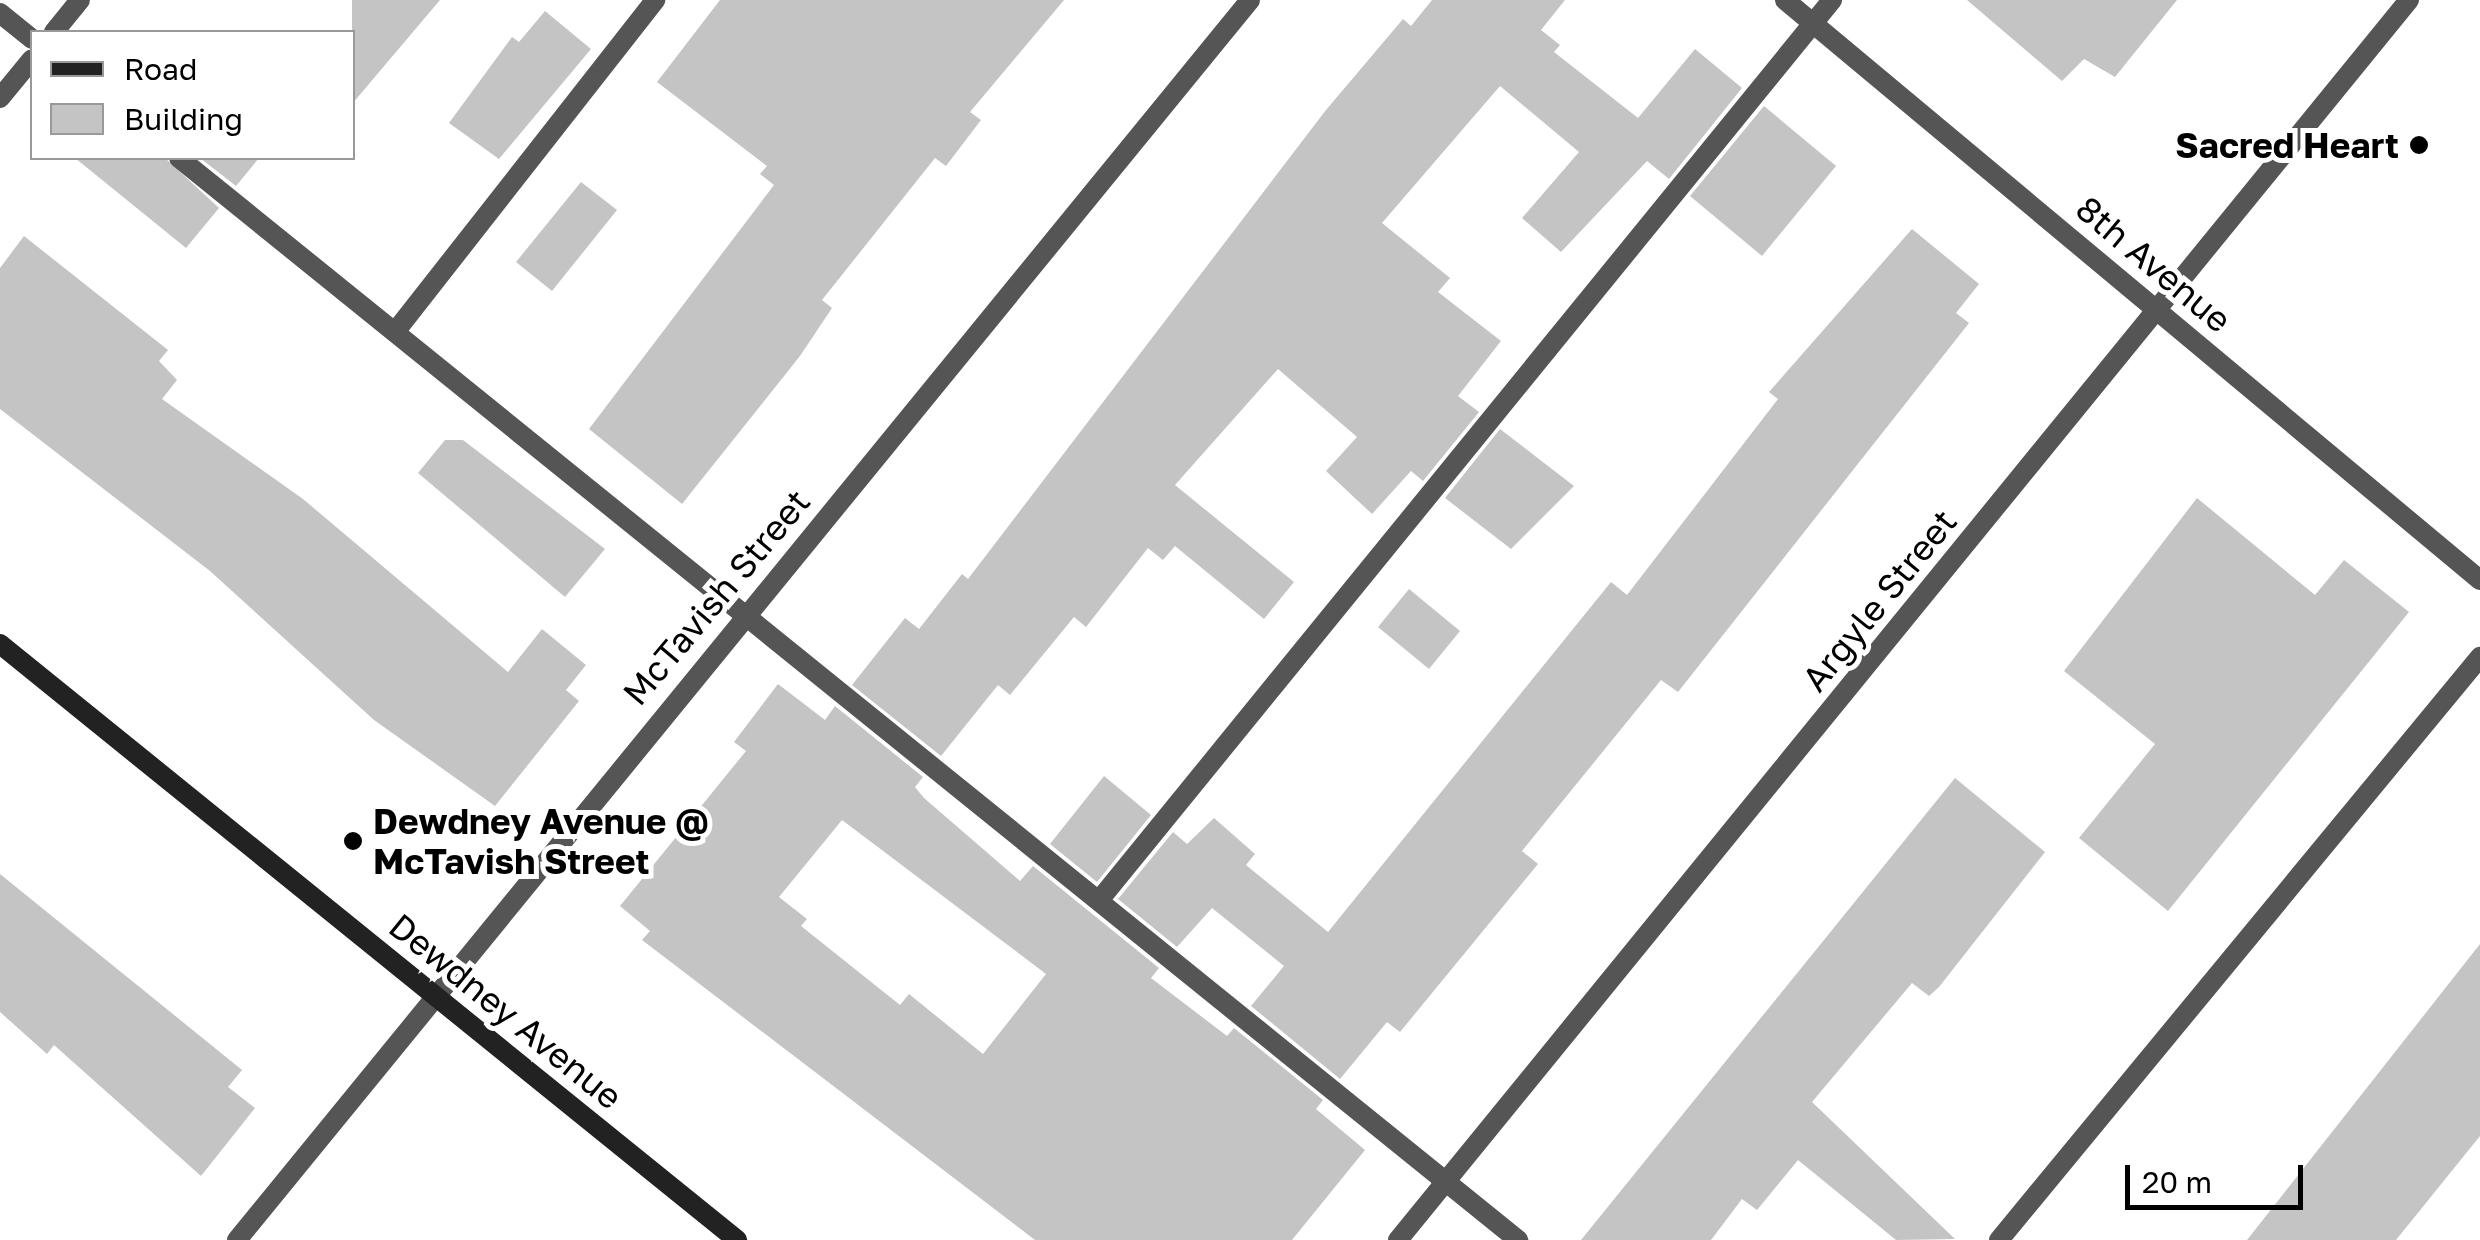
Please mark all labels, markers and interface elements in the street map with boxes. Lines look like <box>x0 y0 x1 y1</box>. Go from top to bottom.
legend <box>30 30 355 160</box>
text: Road <box>124 51 198 87</box>
text: Building <box>124 101 243 137</box>
place label: Sacred Heart <box>2175 124 2399 166</box>
marker: Sacred Heart <box>2408 134 2430 156</box>
street label: 8th Avenue <box>2068 187 2240 341</box>
street label: McTavish Street <box>614 481 818 713</box>
street label: Argyle Street <box>1793 501 1965 699</box>
place label: Dewdney Avenue @ McTavish Street <box>373 800 709 882</box>
marker: Dewdney Avenue @ McTavish Street <box>342 830 364 852</box>
street label: Dewdney Avenue <box>381 904 631 1118</box>
scale bar <box>2130 1145 2308 1207</box>
text: 20 m <box>2142 1164 2212 1200</box>

